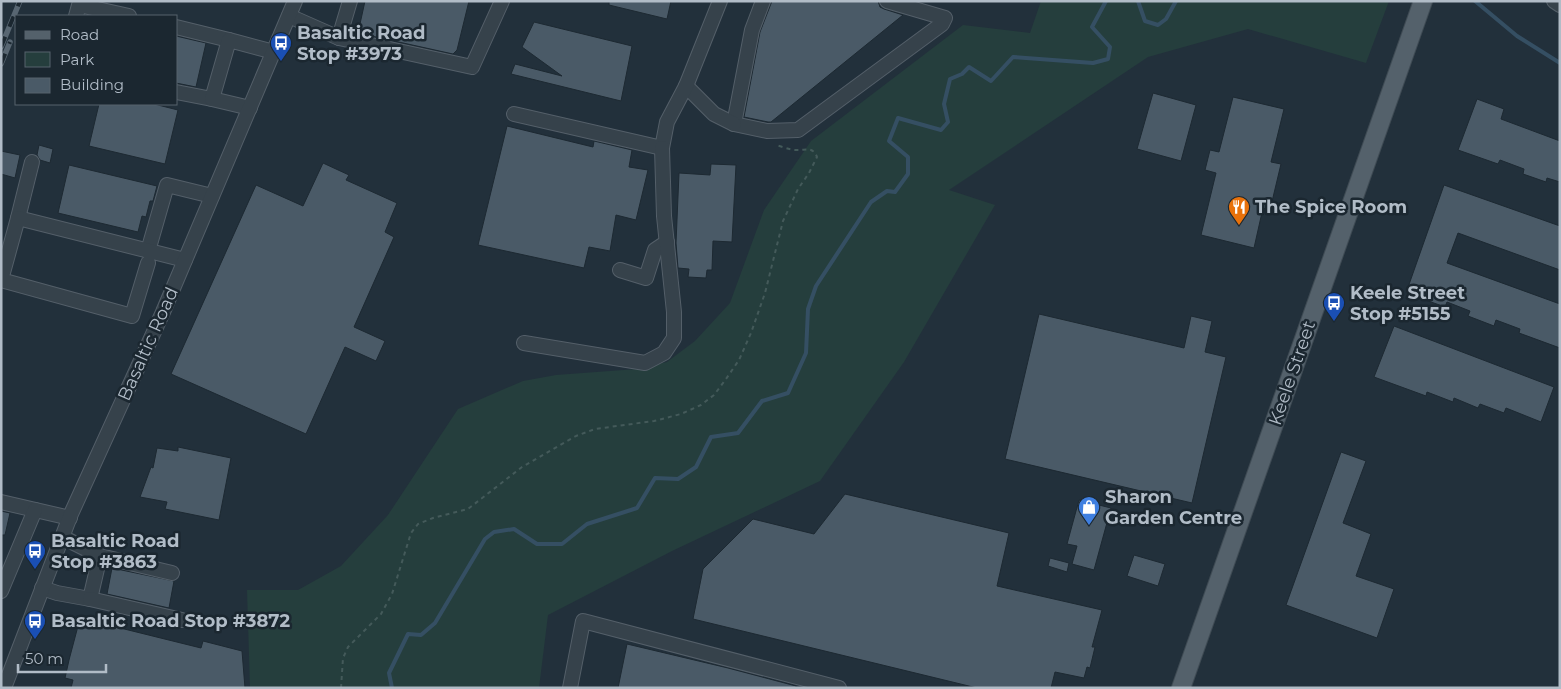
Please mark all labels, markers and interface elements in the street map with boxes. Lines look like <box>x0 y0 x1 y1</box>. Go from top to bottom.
legend <box>15 15 178 105</box>
place label: Basaltic Road Stop #3973 <box>297 22 425 65</box>
text: Road <box>60 25 99 44</box>
bus stop icon: Basaltic Road Stop #3973 <box>269 31 293 62</box>
text: Park <box>60 50 94 69</box>
text: Building <box>60 75 124 94</box>
restaurant icon: The Spice Room <box>1227 195 1251 226</box>
place label: The Spice Room <box>1255 196 1407 218</box>
place label: Keele Street Stop #5155 <box>1350 282 1465 325</box>
street label: Basaltic Road <box>113 284 183 404</box>
bus stop icon: Keele Street Stop #5155 <box>1322 291 1346 322</box>
street label: Keele Street <box>1264 318 1320 428</box>
place label: Sharon Garden Centre <box>1105 486 1242 529</box>
shop icon: Sharon Garden Centre <box>1077 495 1101 526</box>
place label: Basaltic Road Stop #3863 <box>51 530 179 573</box>
bus stop icon: Basaltic Road Stop #3863 <box>23 539 47 570</box>
bus stop icon: Basaltic Road Stop #3872 <box>23 609 47 640</box>
place label: Basaltic Road Stop #3872 <box>51 610 290 632</box>
scale bar <box>18 642 105 674</box>
text: 50 m <box>25 649 63 668</box>

